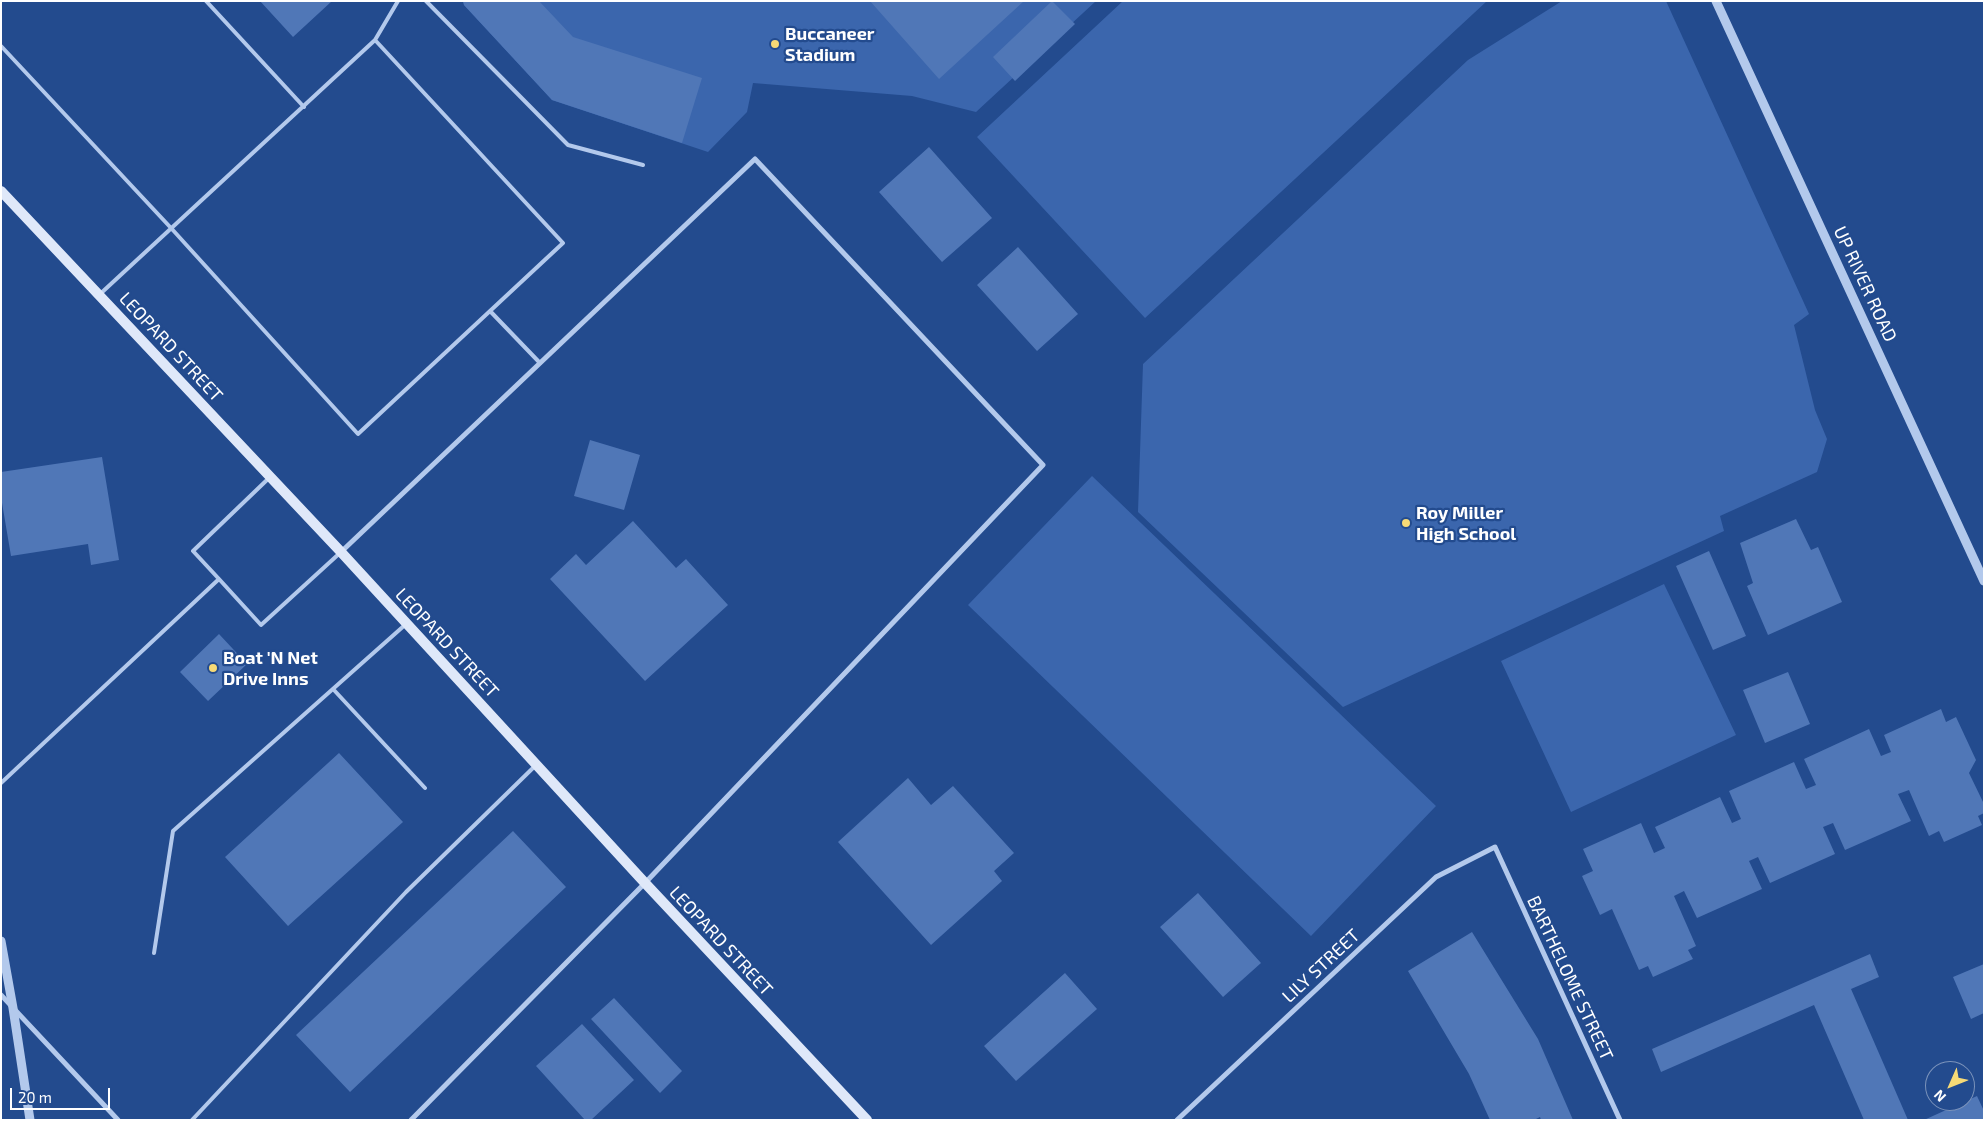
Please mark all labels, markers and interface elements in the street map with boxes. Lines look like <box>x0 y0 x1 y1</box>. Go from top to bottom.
place label: Buccaneer Stadium <box>785 23 874 66</box>
marker: Buccaneer Stadium <box>769 38 781 50</box>
street label: UP RIVER ROAD <box>1829 223 1901 345</box>
street label: LEOPARD STREET <box>115 288 227 406</box>
place label: Roy Miller High School <box>1416 502 1516 544</box>
marker: Roy Miller High School <box>1400 517 1412 529</box>
street label: LEOPARD STREET <box>391 584 503 702</box>
place label: Boat 'N Net Drive Inns <box>223 647 318 690</box>
marker: Boat 'N Net Drive Inns <box>207 662 219 674</box>
street label: LEOPARD STREET <box>665 882 777 1000</box>
street label: BARTHELOME STREET <box>1522 892 1618 1064</box>
street label: LILY STREET <box>1278 925 1364 1007</box>
north arrow <box>1925 1061 1975 1111</box>
scale bar <box>12 1078 112 1110</box>
text: N <box>1930 1087 1949 1106</box>
text: 20 m <box>18 1088 52 1106</box>

